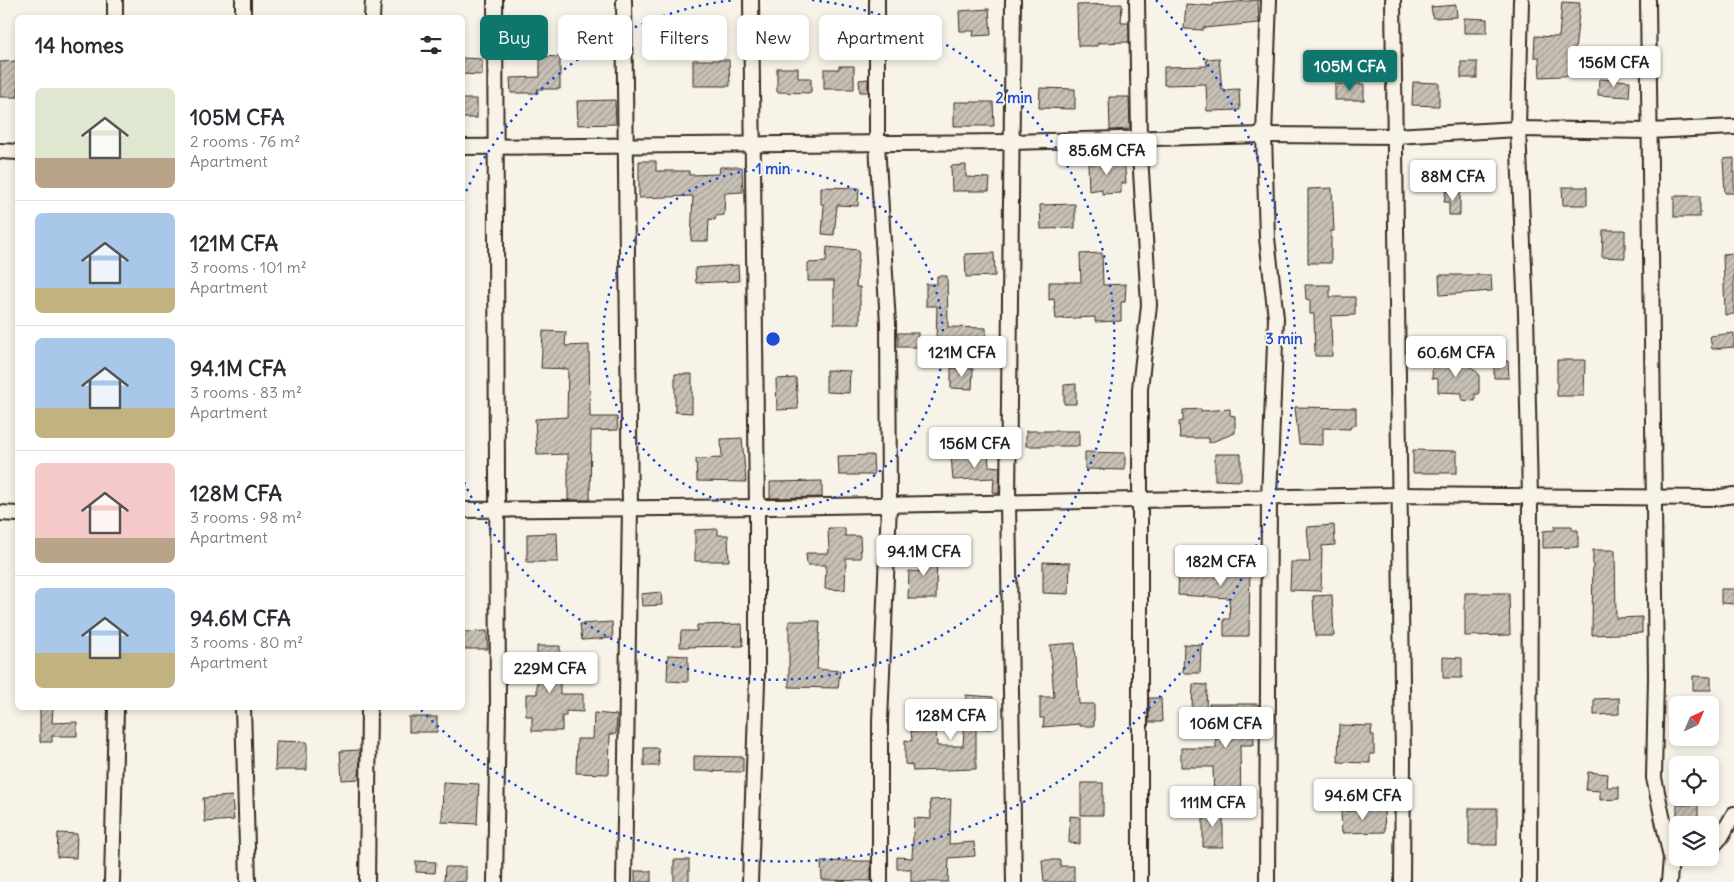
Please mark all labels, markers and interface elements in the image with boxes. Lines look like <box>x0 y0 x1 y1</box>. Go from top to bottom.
chip: Buy <box>480 15 548 60</box>
chip: Rent <box>558 15 632 60</box>
chip: Filters <box>642 15 727 60</box>
chip: New <box>737 15 809 60</box>
chip: Apartment <box>819 15 942 60</box>
icon: filters <box>417 31 445 59</box>
text: 14 homes <box>35 32 124 59</box>
pin: 156M CFA <box>1562 46 1666 88</box>
pin: 105M CFA <box>1298 49 1402 92</box>
text: 156M CFA <box>1579 52 1649 72</box>
text: 105M CFA <box>1314 56 1386 76</box>
text: 2 min <box>996 88 1033 107</box>
text: 105M CFA <box>190 104 284 131</box>
icon: home <box>75 108 135 168</box>
text: 2 rooms · 76 m² <box>190 131 300 151</box>
pin: 85.6M CFA <box>1050 134 1164 176</box>
text: 85.6M CFA <box>1069 140 1145 160</box>
text: Apartment <box>190 151 268 171</box>
text: 1 min <box>756 159 791 178</box>
pin: 88M CFA <box>1407 160 1499 202</box>
text: 88M CFA <box>1421 166 1485 186</box>
text: 121M CFA <box>190 230 278 257</box>
icon: home <box>75 233 135 293</box>
text: 3 rooms · 101 m² <box>190 257 307 277</box>
text: Apartment <box>190 277 268 297</box>
text: 3 min <box>1265 329 1303 348</box>
centre of rings <box>764 330 782 348</box>
pin: 121M CFA <box>910 336 1014 378</box>
pin: 60.6M CFA <box>1399 336 1513 378</box>
text: 121M CFA <box>928 342 996 362</box>
text: 60.6M CFA <box>1417 342 1495 362</box>
text: 94.1M CFA <box>190 355 286 382</box>
icon: home <box>75 358 135 418</box>
text: 3 rooms · 83 m² <box>190 382 302 402</box>
text: Apartment <box>190 402 268 422</box>
pin: 156M CFA <box>923 426 1027 469</box>
text: 156M CFA <box>940 433 1010 453</box>
text: 128M CFA <box>190 480 282 507</box>
icon: home <box>75 483 135 543</box>
text: 3 rooms · 98 m² <box>190 507 302 527</box>
text: Apartment <box>190 527 268 547</box>
pin: 94.1M CFA <box>867 534 981 577</box>
text: 94.1M CFA <box>887 541 961 561</box>
pin: 182M CFA <box>1169 544 1273 587</box>
text: 182M CFA <box>1186 551 1256 571</box>
text: 94.6M CFA <box>190 605 291 632</box>
icon: home <box>75 608 135 668</box>
text: 3 rooms · 80 m² <box>190 632 303 652</box>
text: Apartment <box>190 652 268 672</box>
pin: 229M CFA <box>498 652 602 694</box>
text: 229M CFA <box>514 658 586 678</box>
north arrow <box>1669 696 1719 746</box>
map controls <box>1669 696 1719 866</box>
pin: 128M CFA <box>899 698 1003 741</box>
text: 128M CFA <box>916 705 986 725</box>
pin: 106M CFA <box>1174 706 1278 749</box>
text: 106M CFA <box>1190 713 1262 733</box>
button: locate <box>1669 756 1719 806</box>
pin: 94.6M CFA <box>1306 778 1420 821</box>
text: 94.6M CFA <box>1325 785 1401 805</box>
pin: 111M CFA <box>1161 786 1265 828</box>
text: 111M CFA <box>1181 792 1245 812</box>
button: layers <box>1669 816 1719 866</box>

